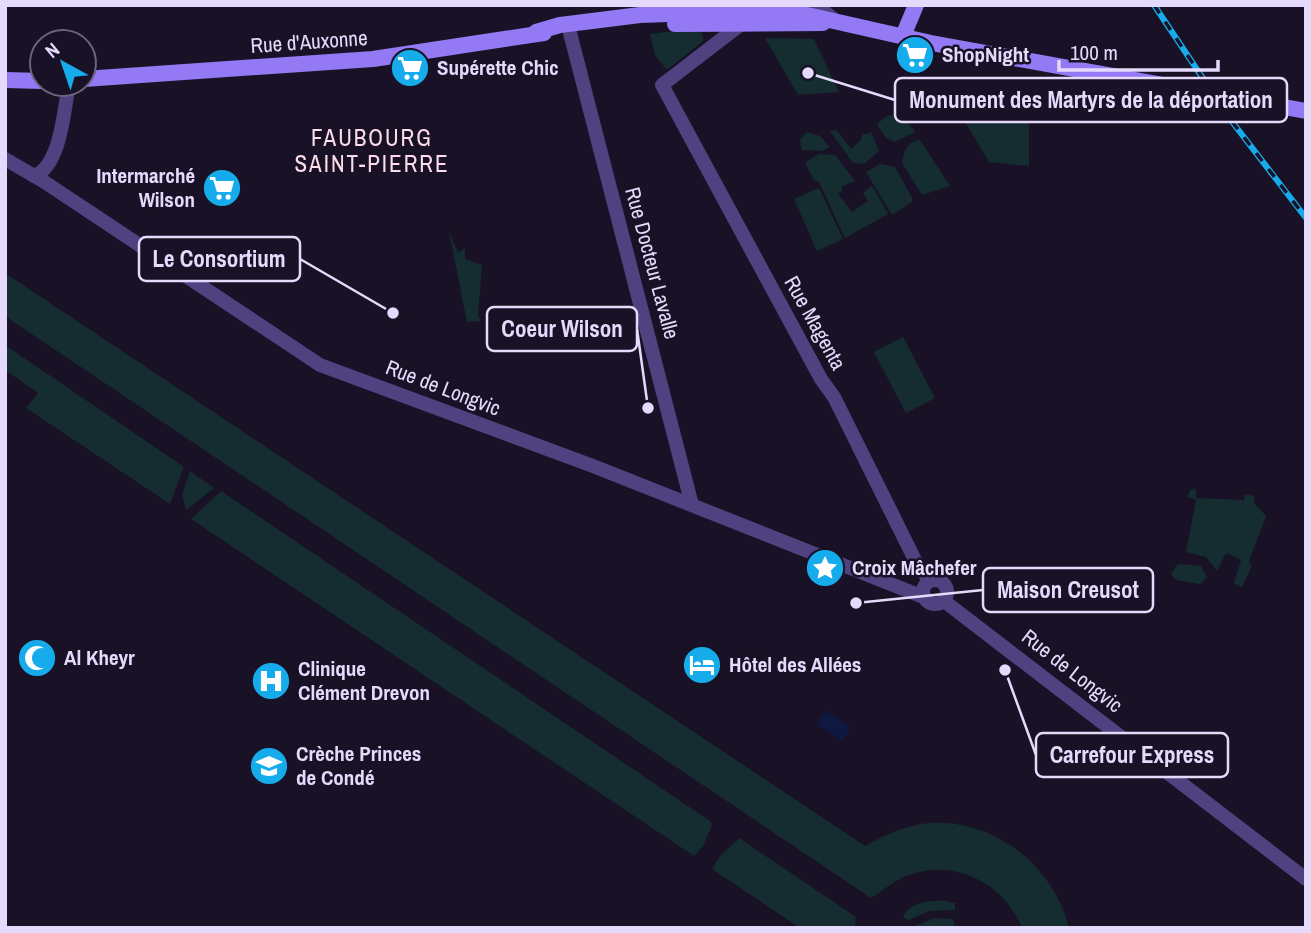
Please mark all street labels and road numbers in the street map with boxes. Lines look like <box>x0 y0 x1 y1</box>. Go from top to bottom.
street label: Rue d'Auxonne <box>249 23 368 60</box>
street label: Rue Docteur Lavalle <box>618 184 687 342</box>
street label: Rue Magenta <box>778 271 853 375</box>
street label: Rue de Longvic <box>382 352 505 423</box>
street label: Rue de Longvic <box>1016 622 1129 719</box>

